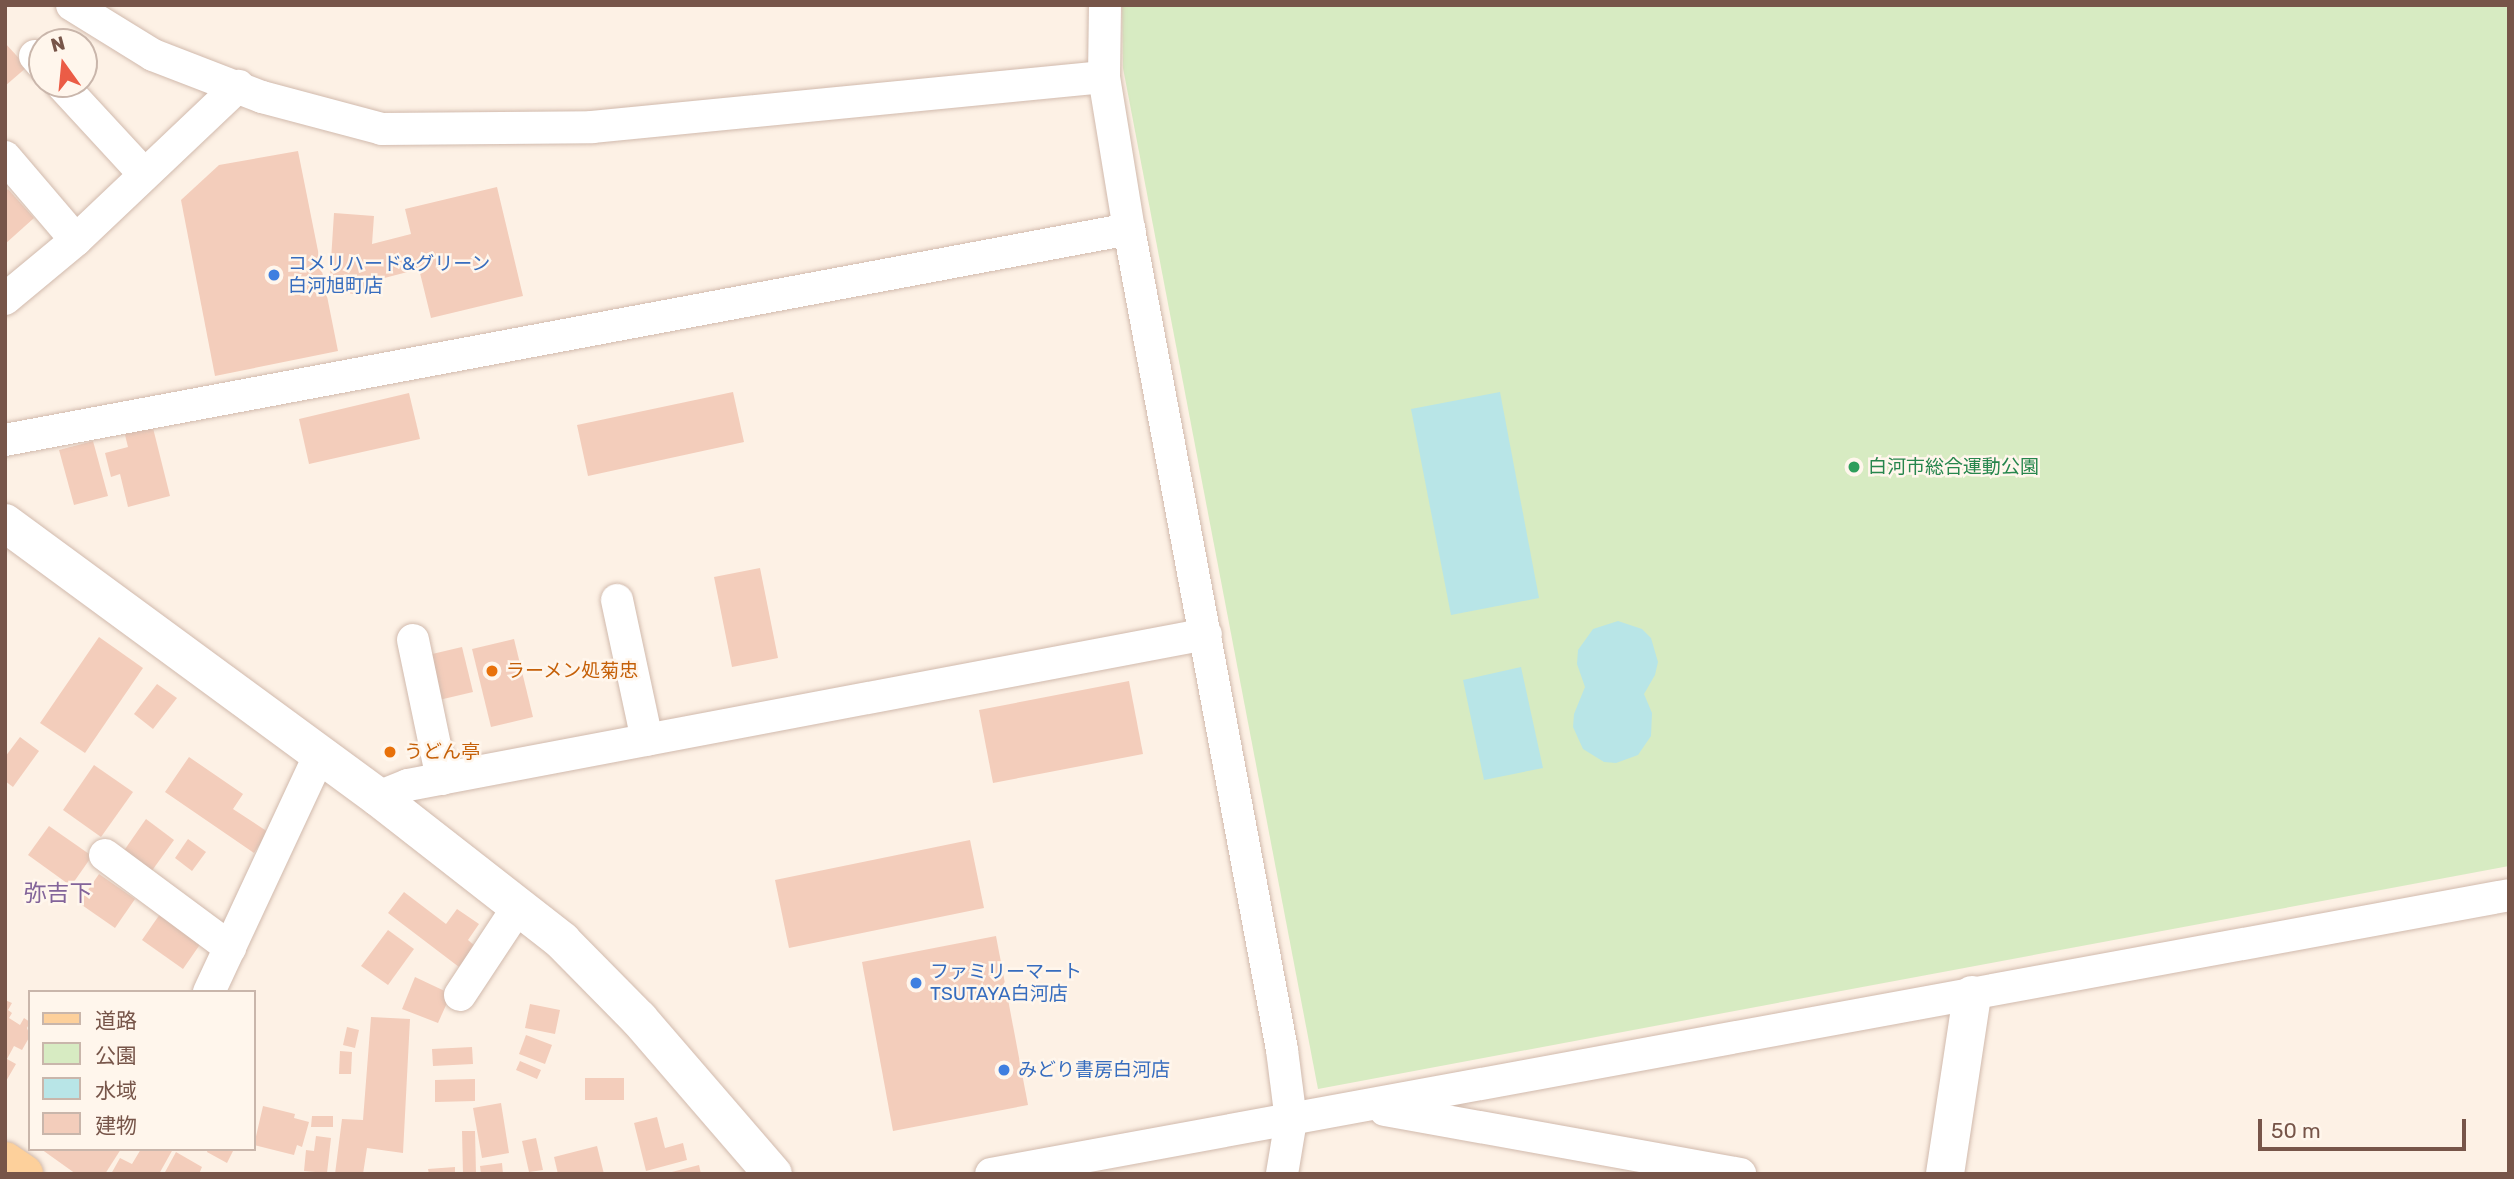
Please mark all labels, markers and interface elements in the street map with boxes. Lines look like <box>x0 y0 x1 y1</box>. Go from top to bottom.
north arrow <box>28 28 98 98</box>
text: N <box>48 31 68 57</box>
place label: コメリハード&グリーン 白河旭町店 <box>288 253 491 297</box>
marker: コメリハード&グリーン 白河旭町店 <box>266 267 282 283</box>
place label: 白河市総合運動公園 <box>1868 456 2039 478</box>
marker: 白河市総合運動公園 <box>1846 459 1862 475</box>
place label: ラーメン処菊忠 <box>506 660 639 682</box>
marker: ラーメン処菊忠 <box>484 663 500 679</box>
place label: うどん亭 <box>404 741 480 763</box>
marker: うどん亭 <box>382 744 398 760</box>
district label: 弥吉下 <box>24 879 92 907</box>
place label: ファミリーマート TSUTAYA白河店 <box>930 961 1082 1005</box>
marker: ファミリーマート TSUTAYA白河店 <box>908 975 924 991</box>
legend <box>28 990 256 1151</box>
text: 道路 <box>95 1008 137 1033</box>
text: 公園 <box>95 1043 137 1068</box>
place label: みどり書房白河店 <box>1018 1059 1170 1081</box>
marker: みどり書房白河店 <box>996 1062 1012 1078</box>
text: 水域 <box>95 1078 137 1103</box>
scale bar <box>2262 1106 2470 1150</box>
text: 建物 <box>95 1113 137 1138</box>
text: 50 m <box>2271 1118 2321 1143</box>

